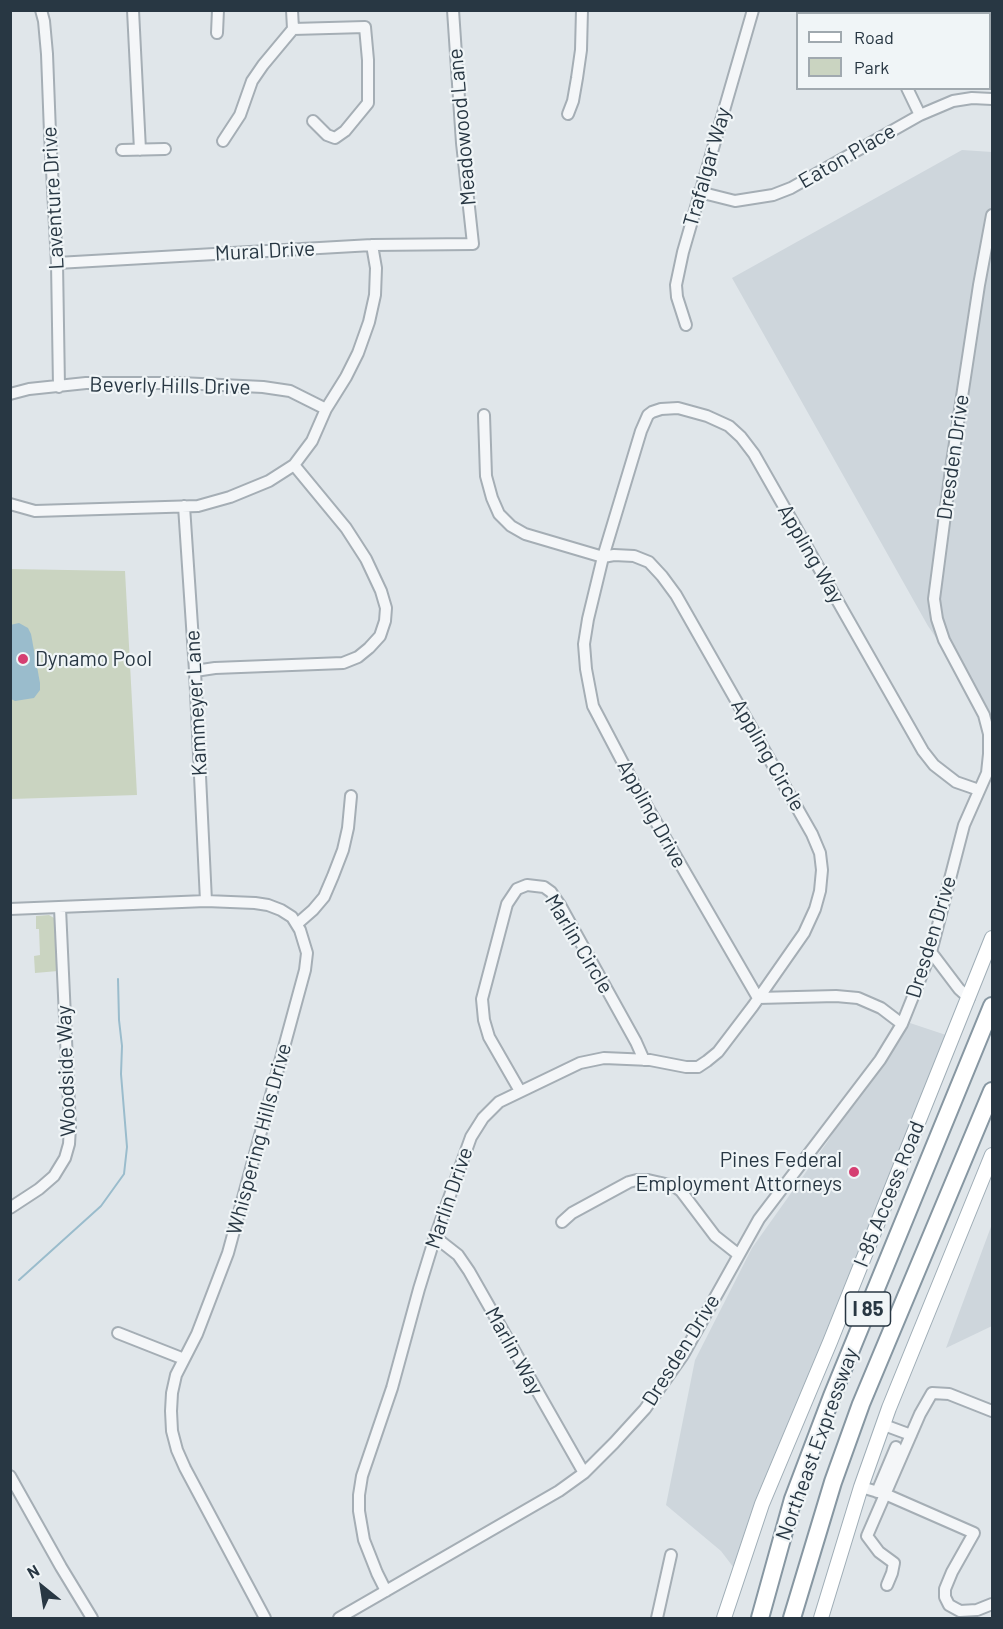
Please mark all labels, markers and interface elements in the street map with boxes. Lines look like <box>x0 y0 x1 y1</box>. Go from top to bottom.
legend <box>796 12 991 90</box>
text: Road <box>854 26 894 48</box>
street label: Meadowood Lane <box>443 47 481 207</box>
text: Park <box>854 56 889 78</box>
street label: Trafalgar Way <box>678 104 736 230</box>
street label: Eaton Place <box>794 118 900 194</box>
street label: Laventure Drive <box>37 126 69 270</box>
street label: Mural Drive <box>214 236 316 266</box>
street label: Beverly Hills Drive <box>89 372 251 400</box>
street label: Dresden Drive <box>932 393 974 521</box>
street label: Appling Way <box>772 500 850 608</box>
street label: Kammeyer Lane <box>180 629 212 777</box>
place label: Dynamo Pool <box>35 646 152 672</box>
marker: Dynamo Pool <box>16 652 30 666</box>
street label: Appling Circle <box>726 694 810 816</box>
street label: Appling Drive <box>612 756 692 872</box>
street label: Dresden Drive <box>900 873 962 1001</box>
street label: Marlin Circle <box>539 890 619 998</box>
street label: Woodside Way <box>51 1005 81 1137</box>
street label: Whispering Hills Drive <box>221 1040 297 1238</box>
street label: I-85 Access Road <box>848 1117 930 1271</box>
street label: Marlin Drive <box>420 1144 478 1252</box>
place label: Pines Federal Employment Attorneys <box>635 1147 842 1197</box>
marker: Pines Federal Employment Attorneys <box>847 1165 861 1179</box>
street label: Dresden Drive <box>637 1290 725 1410</box>
road number: I 85 <box>846 1292 890 1326</box>
street label: Marlin Way <box>480 1303 548 1399</box>
street label: Northeast Expressway <box>770 1344 864 1544</box>
north arrow <box>12 1557 72 1617</box>
text: N <box>23 1560 42 1582</box>

